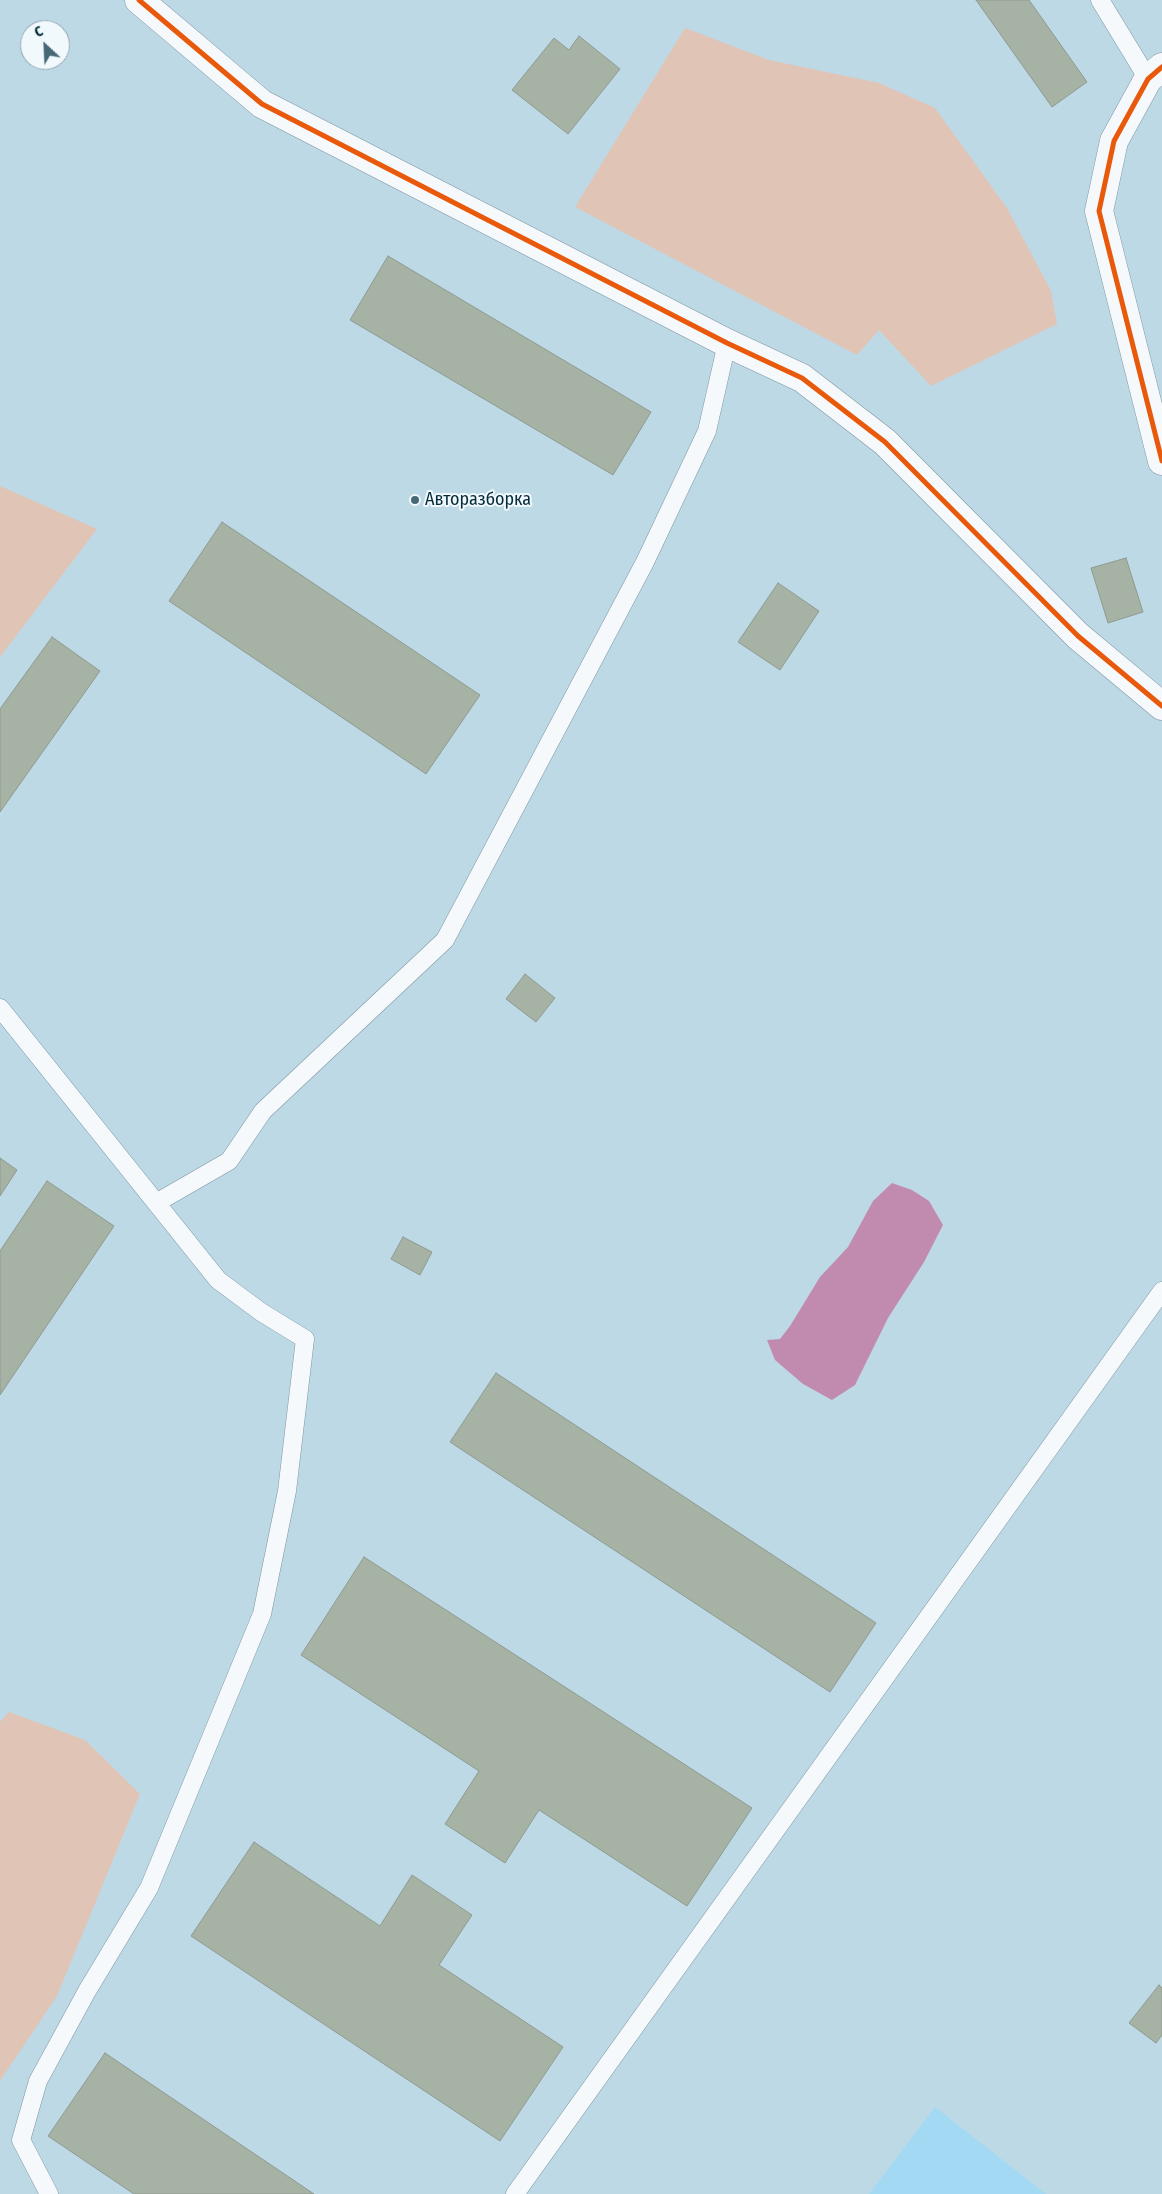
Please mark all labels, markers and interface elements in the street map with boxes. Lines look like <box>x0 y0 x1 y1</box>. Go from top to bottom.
north arrow <box>20 20 70 70</box>
text: С <box>32 23 46 41</box>
place label: Авторазборка <box>425 489 531 511</box>
marker: Авторазборка <box>409 494 421 506</box>

